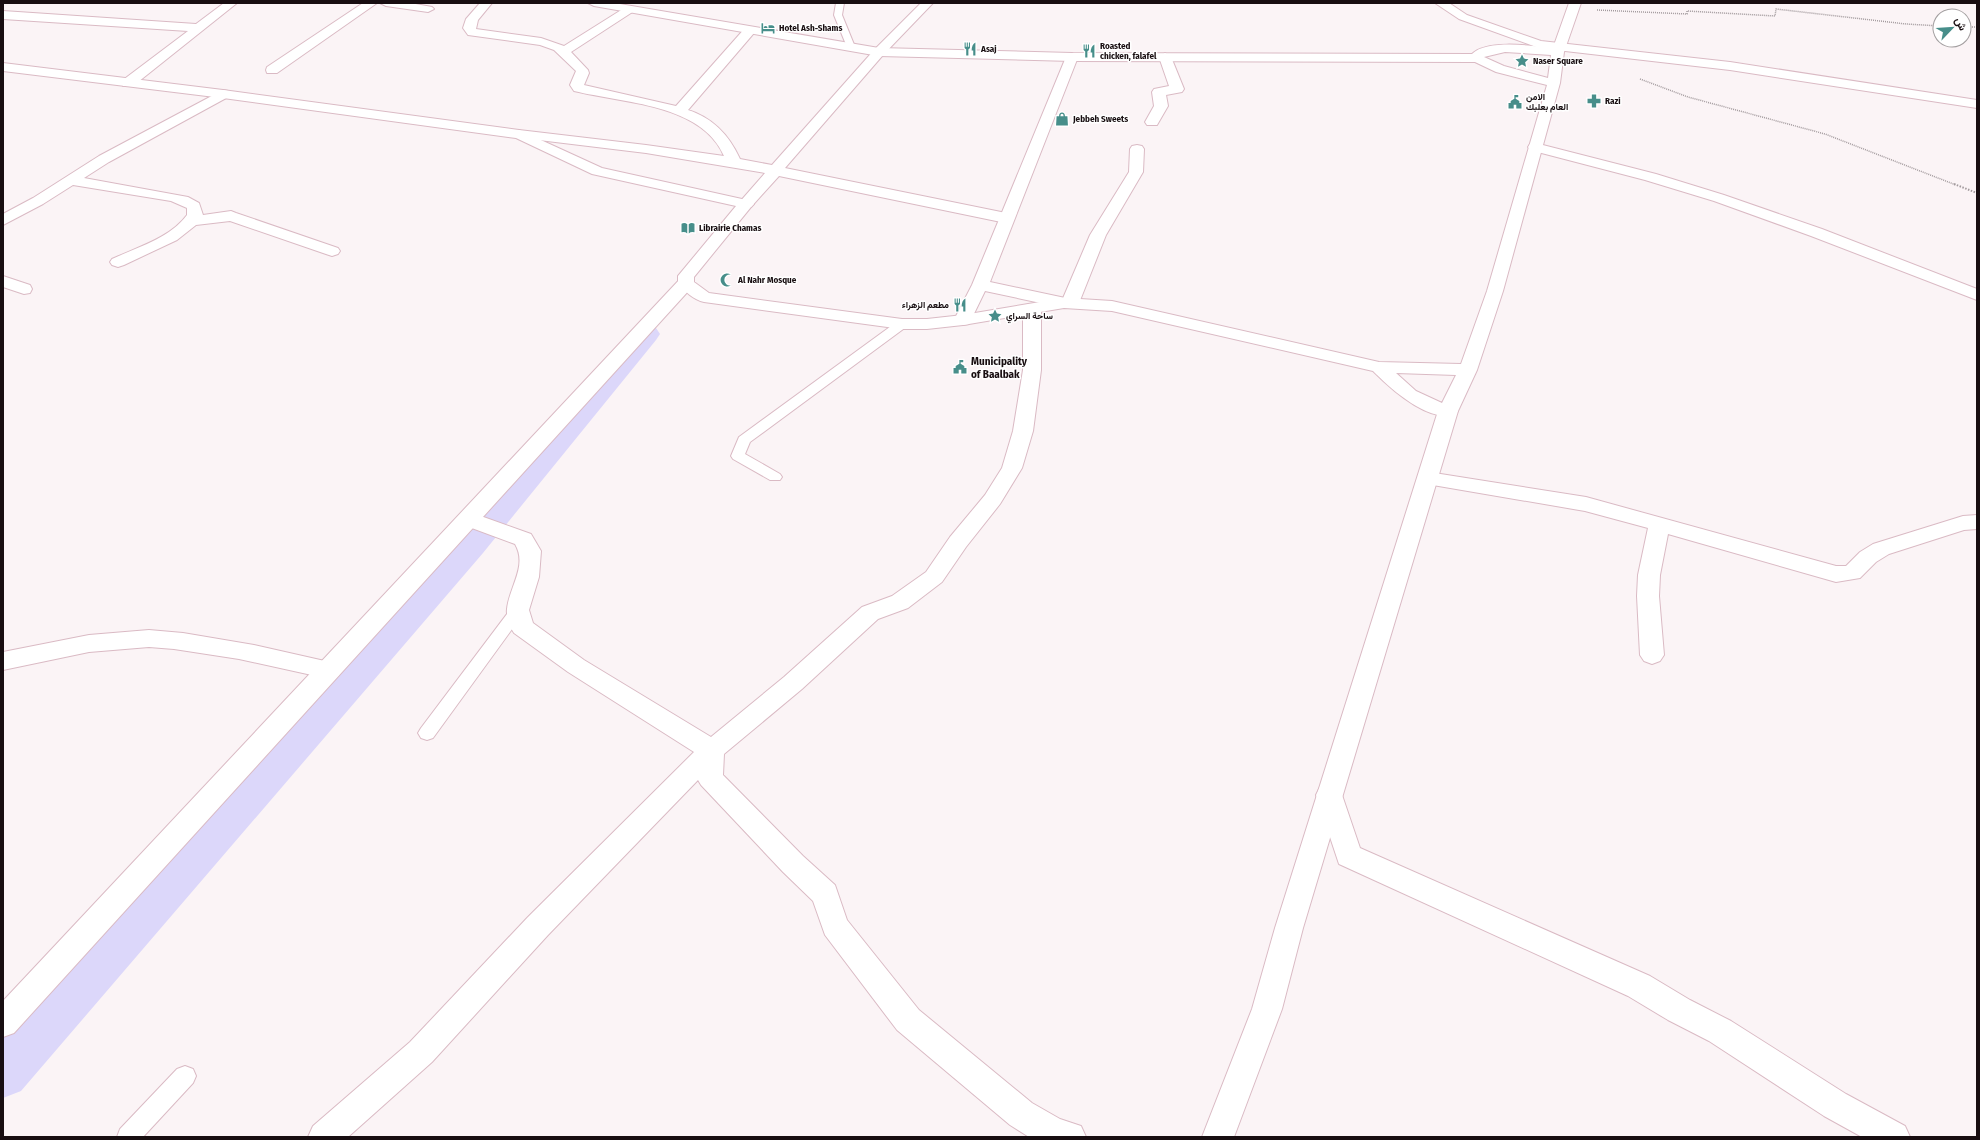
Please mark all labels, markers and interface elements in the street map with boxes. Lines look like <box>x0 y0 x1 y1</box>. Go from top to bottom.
north arrow <box>1932 8 1972 48</box>
text: ش <box>1952 15 1969 33</box>
hotel icon: Hotel Ash-Shams <box>760 20 776 36</box>
place label: Hotel Ash-Shams <box>779 23 842 33</box>
restaurant icon: Asaj <box>962 41 978 57</box>
place label: Roasted chicken, falafel <box>1100 41 1157 61</box>
restaurant icon: Roasted chicken, falafel <box>1081 43 1097 59</box>
place label: Asaj <box>980 44 997 54</box>
place icon: Naser Square <box>1514 53 1530 69</box>
place label: Naser Square <box>1533 56 1583 66</box>
place label: الامن العام بعلبك <box>1526 92 1568 113</box>
pharmacy icon: Razi <box>1586 93 1602 109</box>
public building icon: الامن العام بعلبك <box>1507 94 1523 110</box>
place label: Razi <box>1605 96 1621 106</box>
shop icon: Jebbeh Sweets <box>1054 111 1070 127</box>
place label: Jebbeh Sweets <box>1072 114 1128 124</box>
library icon: Librairie Chamas <box>680 220 696 236</box>
place label: Librairie Chamas <box>699 223 761 233</box>
mosque icon: Al Nahr Mosque <box>719 272 735 288</box>
place label: Al Nahr Mosque <box>737 275 797 285</box>
restaurant icon: مطعم الزهراء <box>952 297 968 313</box>
place label: مطعم الزهراء <box>902 300 949 311</box>
place icon: ساحة السراي <box>987 308 1003 324</box>
place label: ساحة السراي <box>1006 311 1053 324</box>
place label: Municipality of Baalbak <box>971 355 1028 381</box>
public building icon: Municipality of Baalbak <box>952 359 968 375</box>

